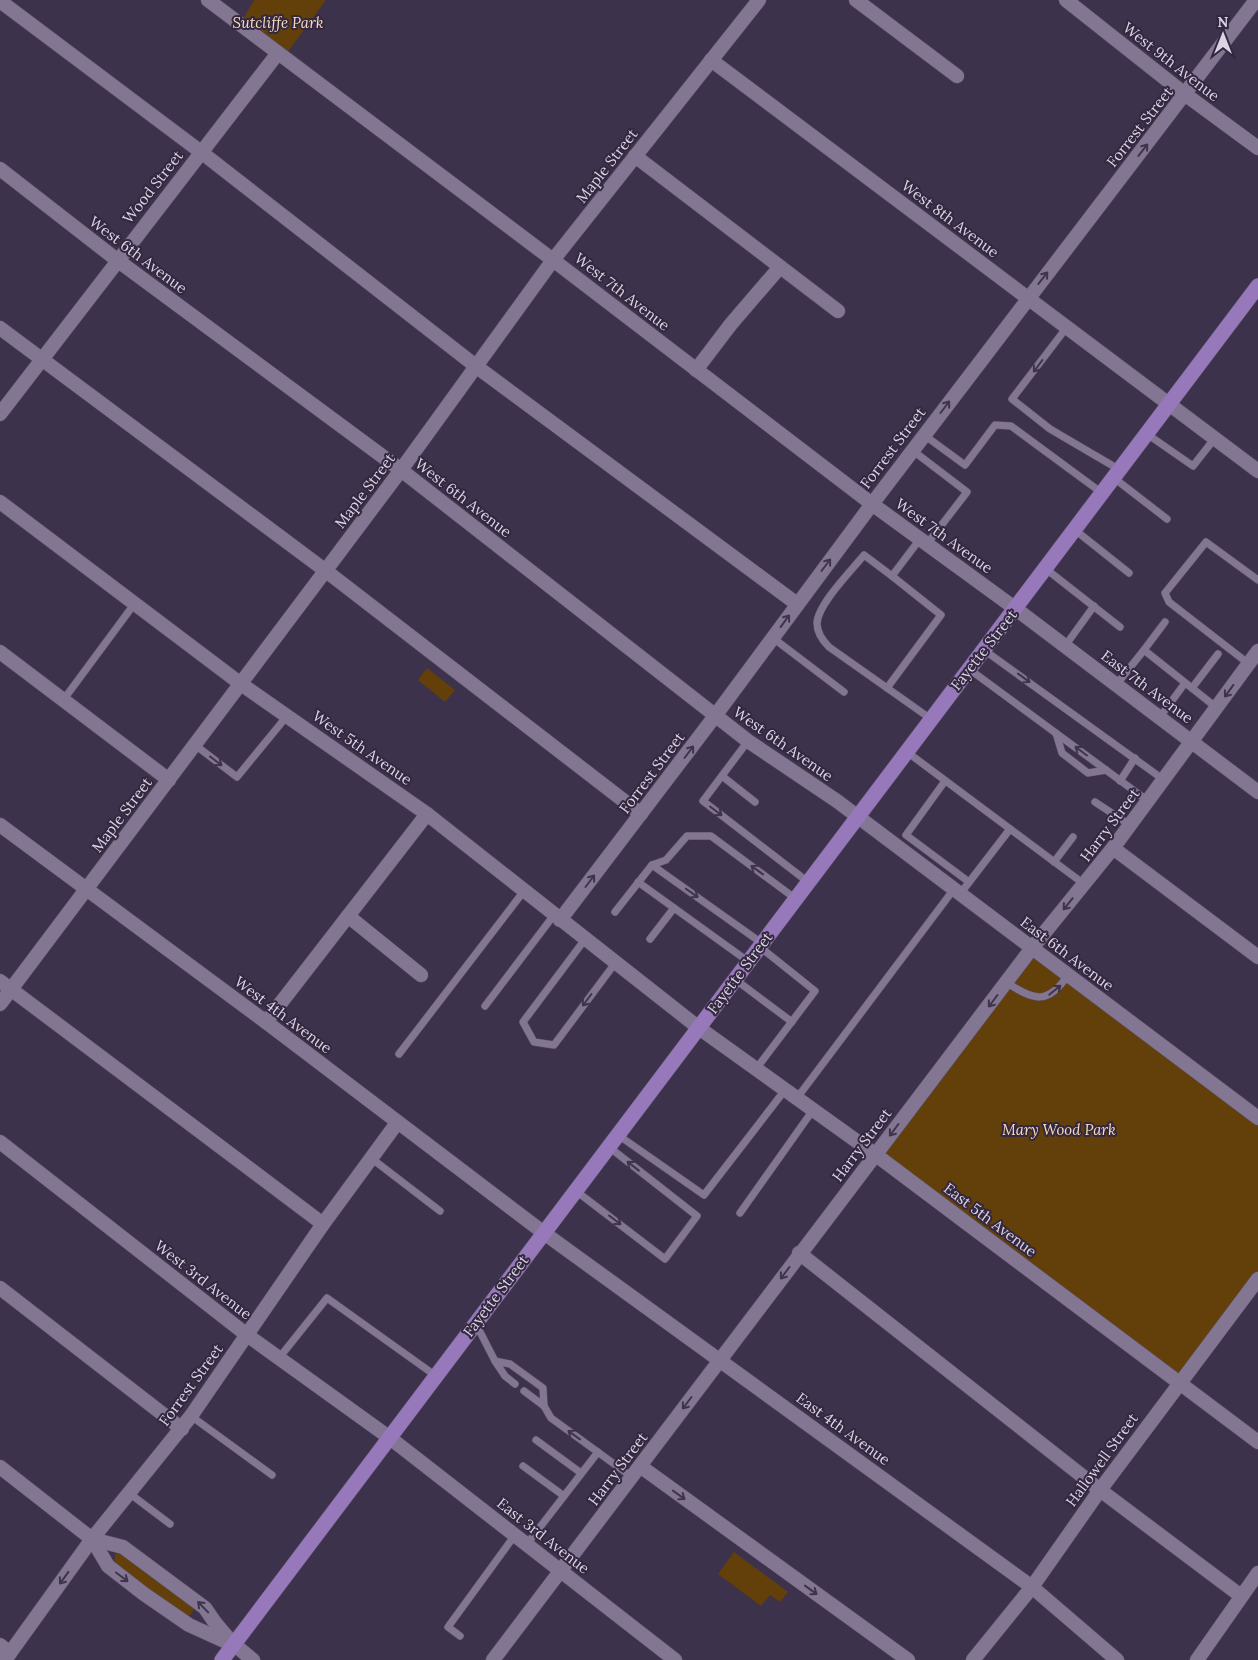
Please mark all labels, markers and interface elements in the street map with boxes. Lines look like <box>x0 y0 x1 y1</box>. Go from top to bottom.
north arrow <box>1198 10 1248 60</box>
park label: Sutcliffe Park <box>232 13 324 32</box>
text: N <box>1218 13 1229 31</box>
street label: West 9th Avenue <box>1119 18 1223 105</box>
street label: Forrest Street <box>1102 82 1177 171</box>
street label: Maple Street <box>572 125 642 207</box>
one-way arrow <box>1138 143 1148 157</box>
street label: Wood Street <box>118 146 187 227</box>
street label: West 8th Avenue <box>898 176 1003 261</box>
street label: West 6th Avenue <box>86 212 191 298</box>
street label: West 7th Avenue <box>571 248 674 335</box>
one-way arrow <box>1038 272 1049 285</box>
one-way arrow <box>1032 359 1043 372</box>
one-way arrow <box>939 401 950 414</box>
street label: Forrest Street <box>856 403 929 492</box>
street label: Maple Street <box>330 449 399 532</box>
street label: West 6th Avenue <box>411 454 515 541</box>
street label: West 7th Avenue <box>892 494 997 577</box>
one-way arrow <box>821 558 831 572</box>
street label: Fayette Street <box>946 605 1021 694</box>
one-way arrow <box>780 614 790 628</box>
street label: East 7th Avenue <box>1098 646 1197 727</box>
one-way arrow <box>1017 673 1031 683</box>
one-way arrow <box>1224 684 1234 698</box>
street label: West 6th Avenue <box>730 702 837 785</box>
street label: West 5th Avenue <box>309 706 416 789</box>
street label: Forrest Street <box>615 728 688 817</box>
one-way arrow <box>683 746 694 759</box>
one-way arrow <box>1074 746 1088 756</box>
one-way arrow <box>209 756 223 766</box>
street label: Maple Street <box>87 773 156 856</box>
street label: Harry Street <box>1076 784 1143 865</box>
one-way arrow <box>709 806 722 817</box>
one-way arrow <box>751 864 764 875</box>
one-way arrow <box>585 874 595 888</box>
one-way arrow <box>685 888 699 898</box>
one-way arrow <box>1063 897 1074 910</box>
street label: East 6th Avenue <box>1017 912 1118 995</box>
street label: Fayette Street <box>703 928 777 1017</box>
street label: West 4th Avenue <box>231 972 336 1057</box>
one-way arrow <box>1049 985 1062 996</box>
one-way arrow <box>582 993 593 1006</box>
one-way arrow <box>987 994 998 1007</box>
street label: Harry Street <box>828 1104 895 1185</box>
park label: Mary Wood Park <box>1002 1120 1116 1139</box>
one-way arrow <box>889 1123 900 1136</box>
one-way arrow <box>626 1161 640 1171</box>
street label: East 5th Avenue <box>940 1178 1041 1261</box>
one-way arrow <box>608 1215 621 1226</box>
street label: West 3rd Avenue <box>151 1236 256 1323</box>
street label: Fayette Street <box>459 1251 533 1340</box>
one-way arrow <box>779 1266 790 1279</box>
street label: Forrest Street <box>154 1340 227 1430</box>
street label: East 4th Avenue <box>793 1388 894 1469</box>
one-way arrow <box>682 1396 692 1410</box>
street label: Hallowell Street <box>1061 1409 1142 1510</box>
street label: Harry Street <box>584 1428 651 1509</box>
one-way arrow <box>568 1430 582 1440</box>
one-way arrow <box>672 1490 686 1500</box>
street label: East 3rd Avenue <box>493 1494 593 1578</box>
one-way arrow <box>59 1571 69 1585</box>
one-way arrow <box>115 1571 128 1582</box>
one-way arrow <box>804 1585 818 1595</box>
one-way arrow <box>197 1601 209 1613</box>

